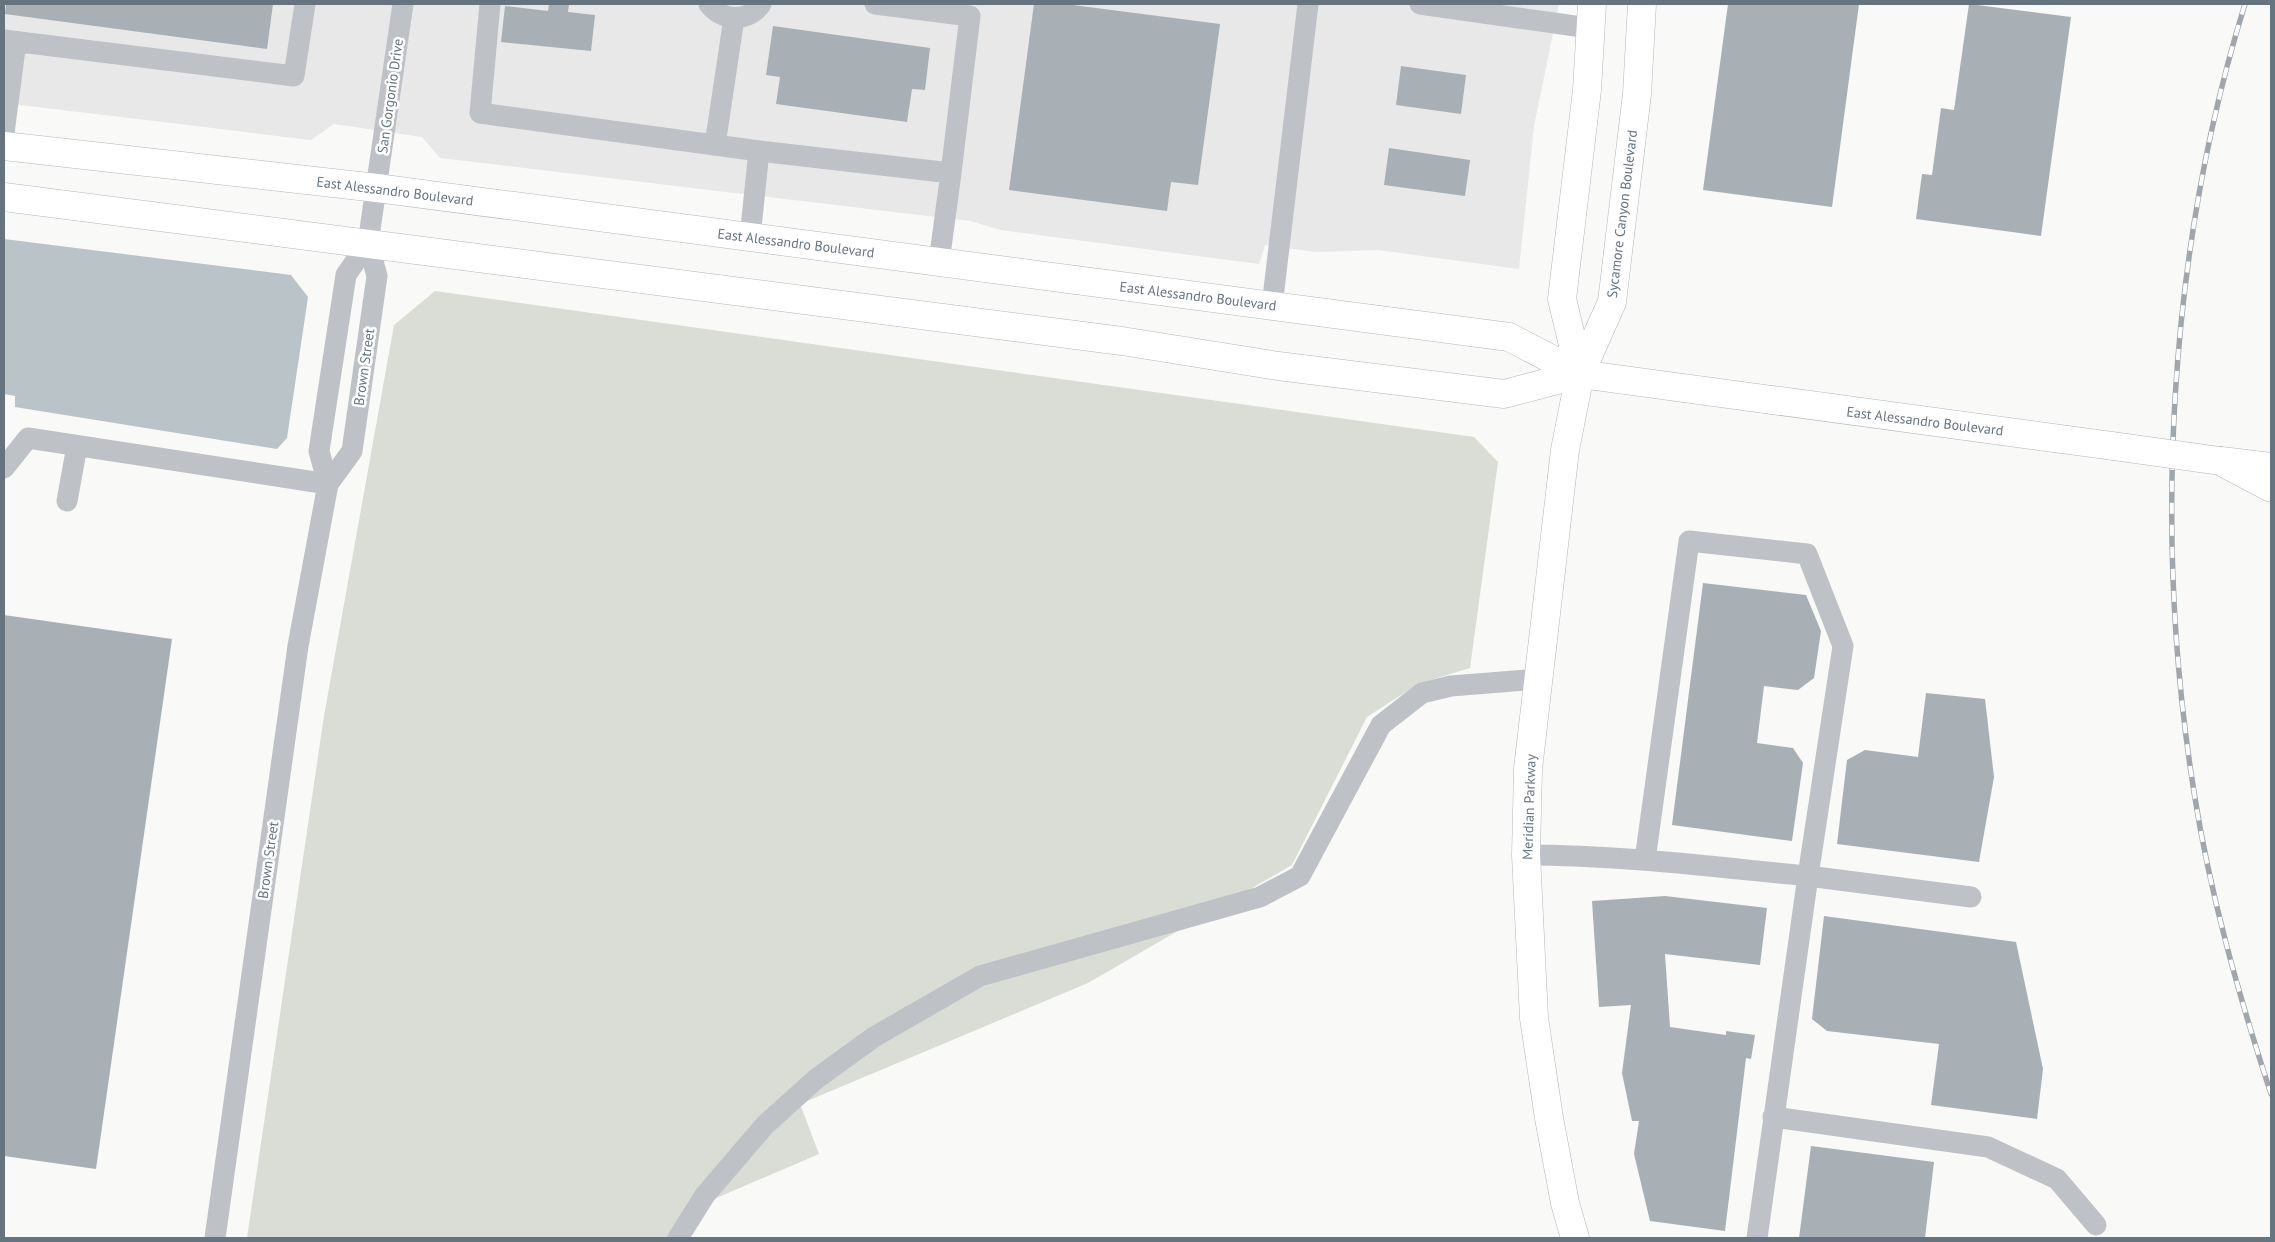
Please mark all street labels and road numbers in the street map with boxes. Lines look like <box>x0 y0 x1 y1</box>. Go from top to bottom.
street label: San Gorgonio Drive <box>373 37 407 155</box>
street label: Sycamore Canyon Boulevard <box>1603 129 1641 299</box>
street label: East Alessandro Boulevard <box>316 172 474 210</box>
street label: East Alessandro Boulevard <box>717 224 875 262</box>
street label: East Alessandro Boulevard <box>1119 277 1277 315</box>
street label: Brown Street <box>350 327 378 407</box>
street label: East Alessandro Boulevard <box>1846 402 2004 440</box>
street label: Meridian Parkway <box>1518 753 1540 860</box>
street label: Brown Street <box>254 820 282 900</box>

